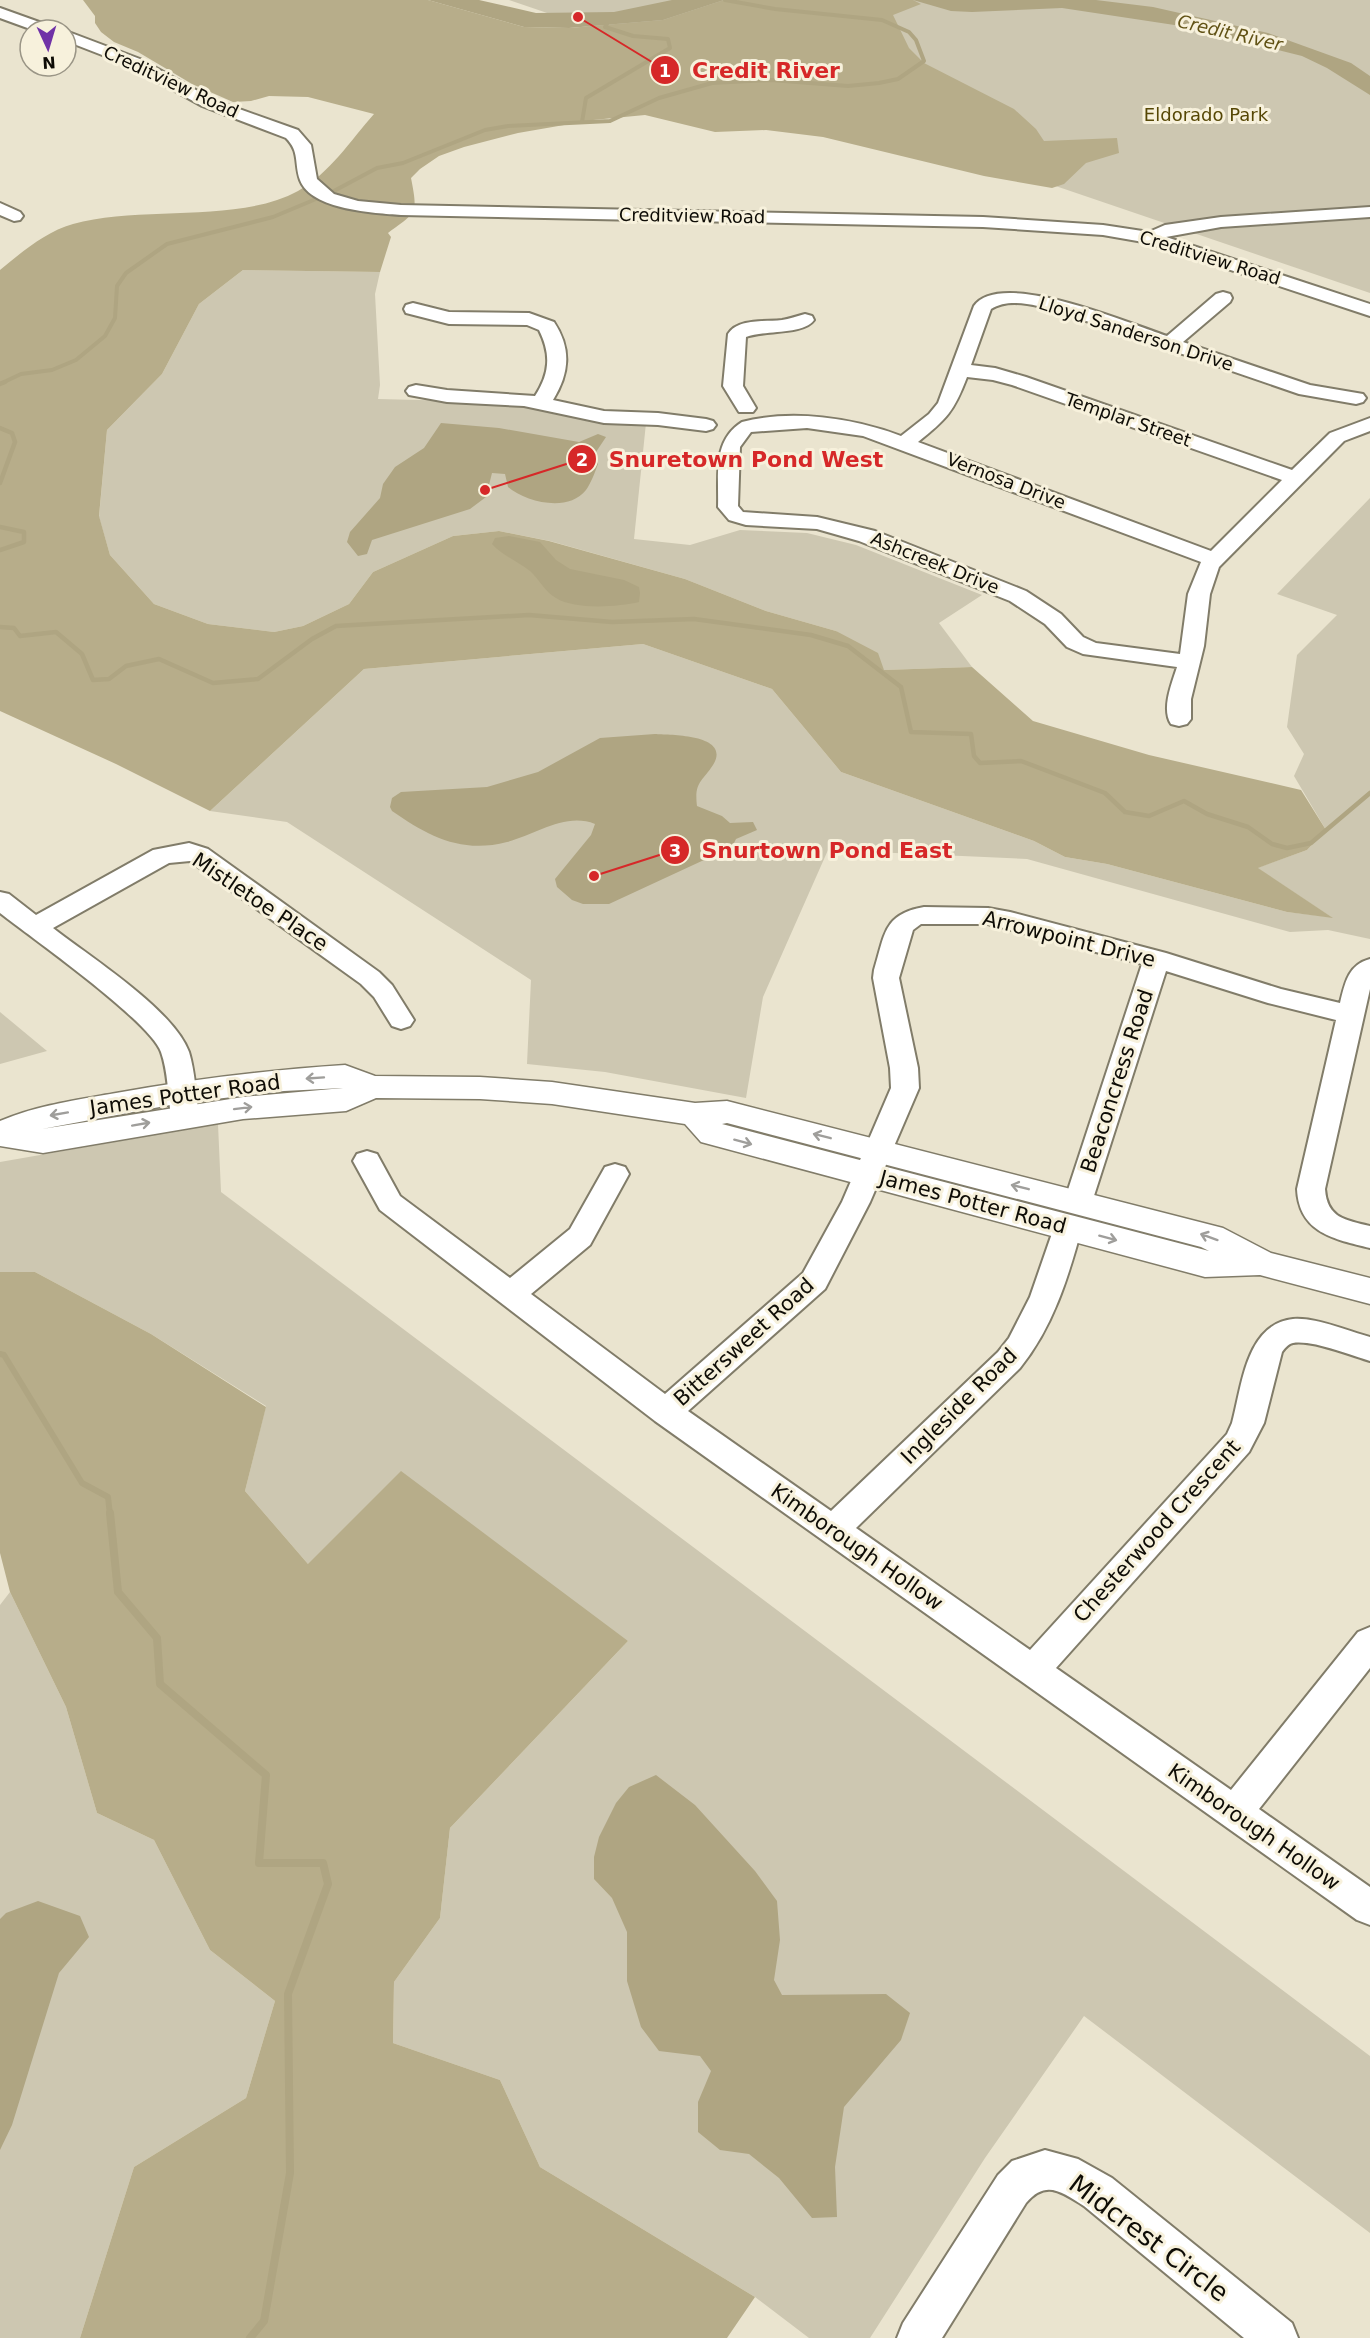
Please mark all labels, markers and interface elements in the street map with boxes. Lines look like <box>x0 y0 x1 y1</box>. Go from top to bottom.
water label: Credit River <box>1176 10 1286 55</box>
north arrow <box>18 18 78 78</box>
street label: Creditview Road <box>100 41 242 122</box>
callout: Credit River <box>650 50 852 90</box>
text: N <box>42 53 56 72</box>
text: Credit River <box>692 58 840 83</box>
text: 1 <box>659 60 671 81</box>
park label: Eldorado Park <box>1144 104 1269 125</box>
street label: Creditview Road <box>619 204 765 227</box>
street label: Creditview Road <box>1137 226 1283 289</box>
street label: Lloyd Sanderson Drive <box>1036 292 1236 375</box>
street label: Templar Street <box>1061 388 1194 451</box>
callout: Snuretown Pond West <box>567 439 896 479</box>
text: Snuretown Pond West <box>609 447 884 472</box>
street label: Vernosa Drive <box>944 448 1069 513</box>
text: 2 <box>576 449 588 470</box>
street label: Ashcreek Drive <box>868 527 1002 598</box>
callout: Snurtown Pond East <box>660 830 965 870</box>
text: Snurtown Pond East <box>701 838 953 863</box>
text: 3 <box>669 840 681 861</box>
street label: Mistletoe Place <box>188 848 332 956</box>
street label: Arrowpoint Drive <box>980 906 1158 972</box>
street label: Beaconcress Road <box>1076 986 1158 1176</box>
street label: James Potter Road <box>86 1070 282 1121</box>
one-way arrow <box>305 1072 325 1083</box>
one-way arrow <box>232 1102 252 1113</box>
one-way arrow <box>50 1109 70 1120</box>
one-way arrow <box>130 1118 150 1129</box>
one-way arrow <box>813 1130 832 1141</box>
one-way arrow <box>733 1137 752 1149</box>
street label: James Potter Road <box>875 1165 1069 1238</box>
one-way arrow <box>1011 1181 1030 1193</box>
one-way arrow <box>1200 1231 1218 1242</box>
one-way arrow <box>1098 1232 1117 1244</box>
street label: Bittersweet Road <box>669 1273 819 1411</box>
street label: Ingleside Road <box>896 1343 1022 1469</box>
street label: Chesterwood Crescent <box>1069 1435 1245 1627</box>
street label: Kimborough Hollow <box>766 1479 948 1615</box>
street label: Kimborough Hollow <box>1163 1759 1345 1895</box>
street label: Midcrest Circle <box>1063 2168 1235 2308</box>

